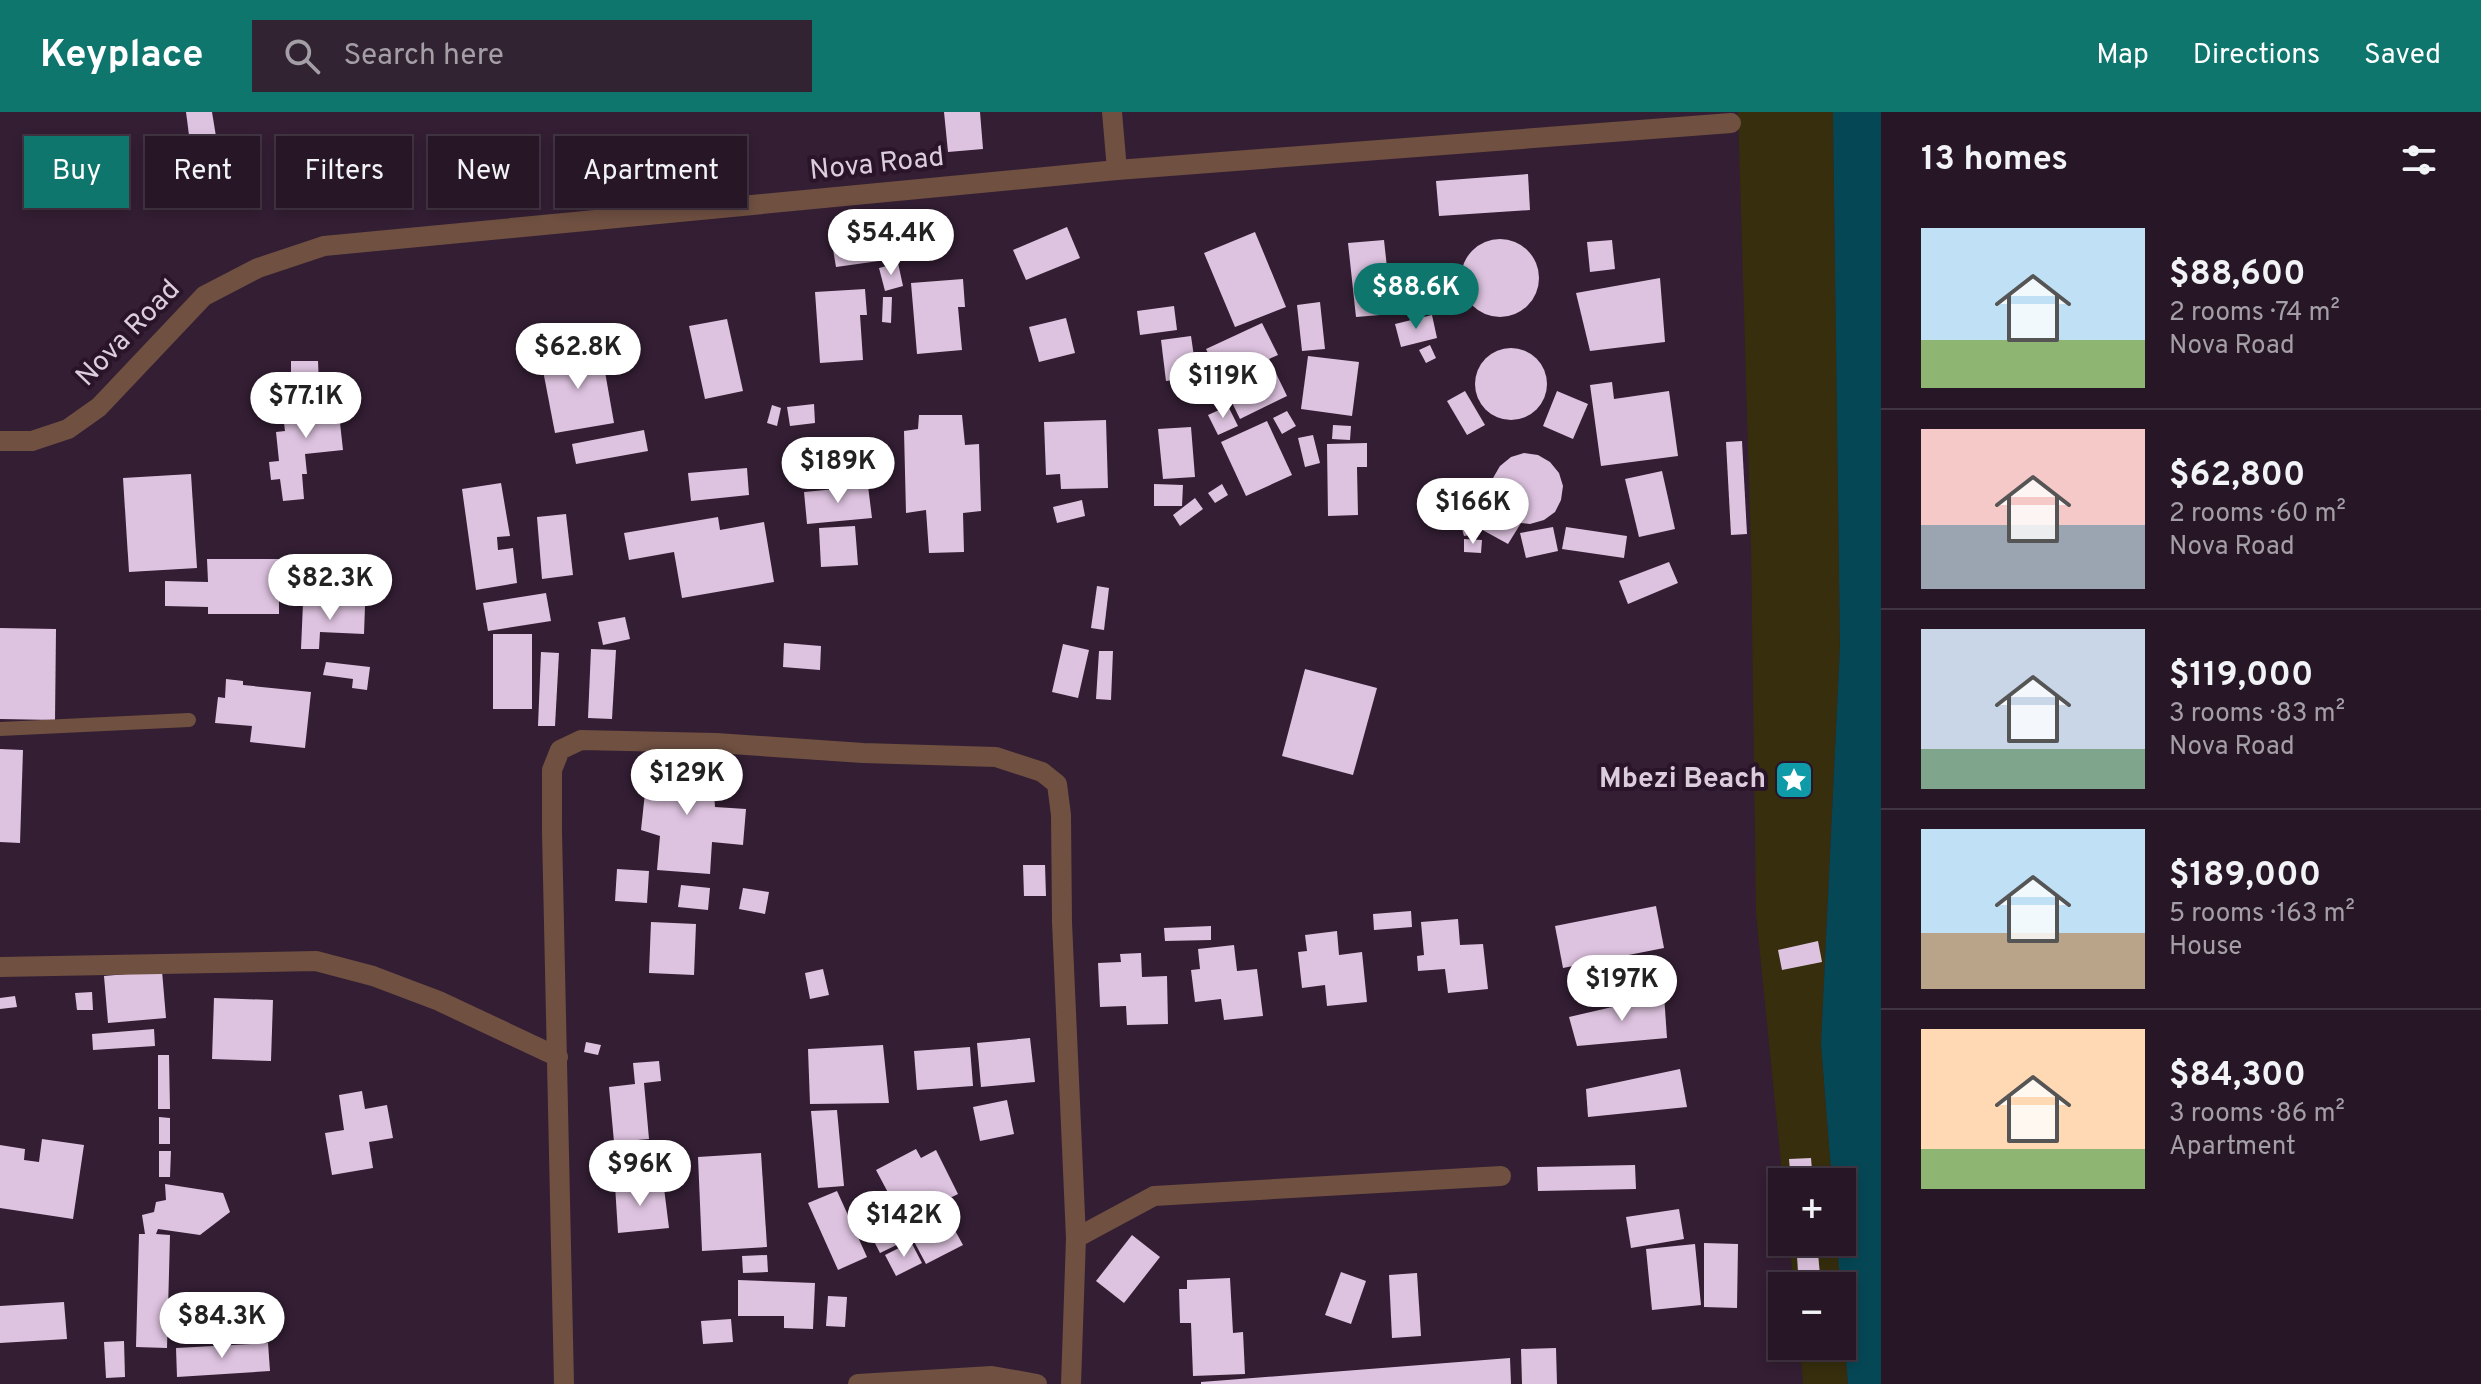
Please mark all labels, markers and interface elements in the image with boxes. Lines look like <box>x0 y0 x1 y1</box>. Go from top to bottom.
search box <box>252 20 812 92</box>
text: Keyplace <box>40 32 204 81</box>
icon: search <box>280 34 324 78</box>
text: Search here <box>344 38 504 75</box>
text: Map <box>2096 38 2149 74</box>
text: Directions <box>2193 38 2320 74</box>
text: Saved <box>2364 38 2441 74</box>
chip: Buy <box>24 136 129 208</box>
chip: Rent <box>145 136 260 208</box>
chip: Filters <box>276 136 412 208</box>
chip: New <box>428 136 539 208</box>
chip: Apartment <box>555 136 747 208</box>
icon: filters <box>2397 138 2441 182</box>
text: 13 homes <box>1921 139 2068 182</box>
street label: Nova Road <box>808 140 946 190</box>
pin: $54.4K <box>826 209 956 277</box>
text: $54.4K <box>846 218 936 251</box>
text: $88,600 <box>2169 254 2306 297</box>
icon: home <box>1985 260 2081 356</box>
pin: $88.6K <box>1351 263 1481 331</box>
text: $88.6K <box>1372 272 1460 305</box>
street label: Nova Road <box>69 273 189 395</box>
text: 2 rooms · 74 m² <box>2169 297 2340 330</box>
pin: $62.8K <box>513 323 643 391</box>
text: Nova Road <box>2169 330 2295 363</box>
text: $62.8K <box>534 332 622 365</box>
pin: $119K <box>1167 352 1279 420</box>
text: $119K <box>1188 361 1258 394</box>
pin: $77.1K <box>241 372 371 440</box>
text: $77.1K <box>268 381 344 414</box>
pin: $189K <box>782 437 894 505</box>
text: $189K <box>800 446 876 479</box>
text: $62,800 <box>2169 455 2305 498</box>
icon: home <box>1985 461 2081 557</box>
pin: $166K <box>1417 478 1529 546</box>
text: $166K <box>1435 487 1511 520</box>
text: 2 rooms · 60 m² <box>2169 498 2346 531</box>
text: Nova Road <box>2169 531 2295 564</box>
pin: $82.3K <box>265 554 395 622</box>
text: $82.3K <box>286 563 374 596</box>
text: $119,000 <box>2169 655 2313 698</box>
icon: home <box>1985 661 2081 757</box>
text: 3 rooms · 83 m² <box>2169 698 2345 731</box>
text: Nova Road <box>2169 731 2295 764</box>
pin: $129K <box>631 749 743 817</box>
text: $129K <box>649 758 725 791</box>
place icon: Mbezi Beach <box>1773 759 1815 801</box>
place label: Mbezi Beach <box>1599 762 1766 798</box>
text: $189,000 <box>2169 855 2321 898</box>
icon: home <box>1985 861 2081 957</box>
text: 5 rooms · 163 m² <box>2169 898 2355 931</box>
text: House <box>2169 931 2242 964</box>
pin: $197K <box>1566 955 1678 1023</box>
text: $197K <box>1585 964 1659 997</box>
text: $84,300 <box>2169 1055 2306 1098</box>
icon: home <box>1985 1061 2081 1157</box>
text: 3 rooms · 86 m² <box>2169 1098 2345 1131</box>
text: Apartment <box>2169 1131 2296 1164</box>
pin: $96K <box>593 1140 687 1208</box>
text: $96K <box>607 1149 673 1182</box>
map controls <box>1768 1168 1856 1360</box>
button: + <box>1768 1168 1856 1256</box>
pin: $142K <box>848 1191 960 1259</box>
text: $142K <box>865 1200 943 1233</box>
button: − <box>1768 1272 1856 1360</box>
pin: $84.3K <box>157 1292 287 1360</box>
text: $84.3K <box>178 1301 266 1334</box>

